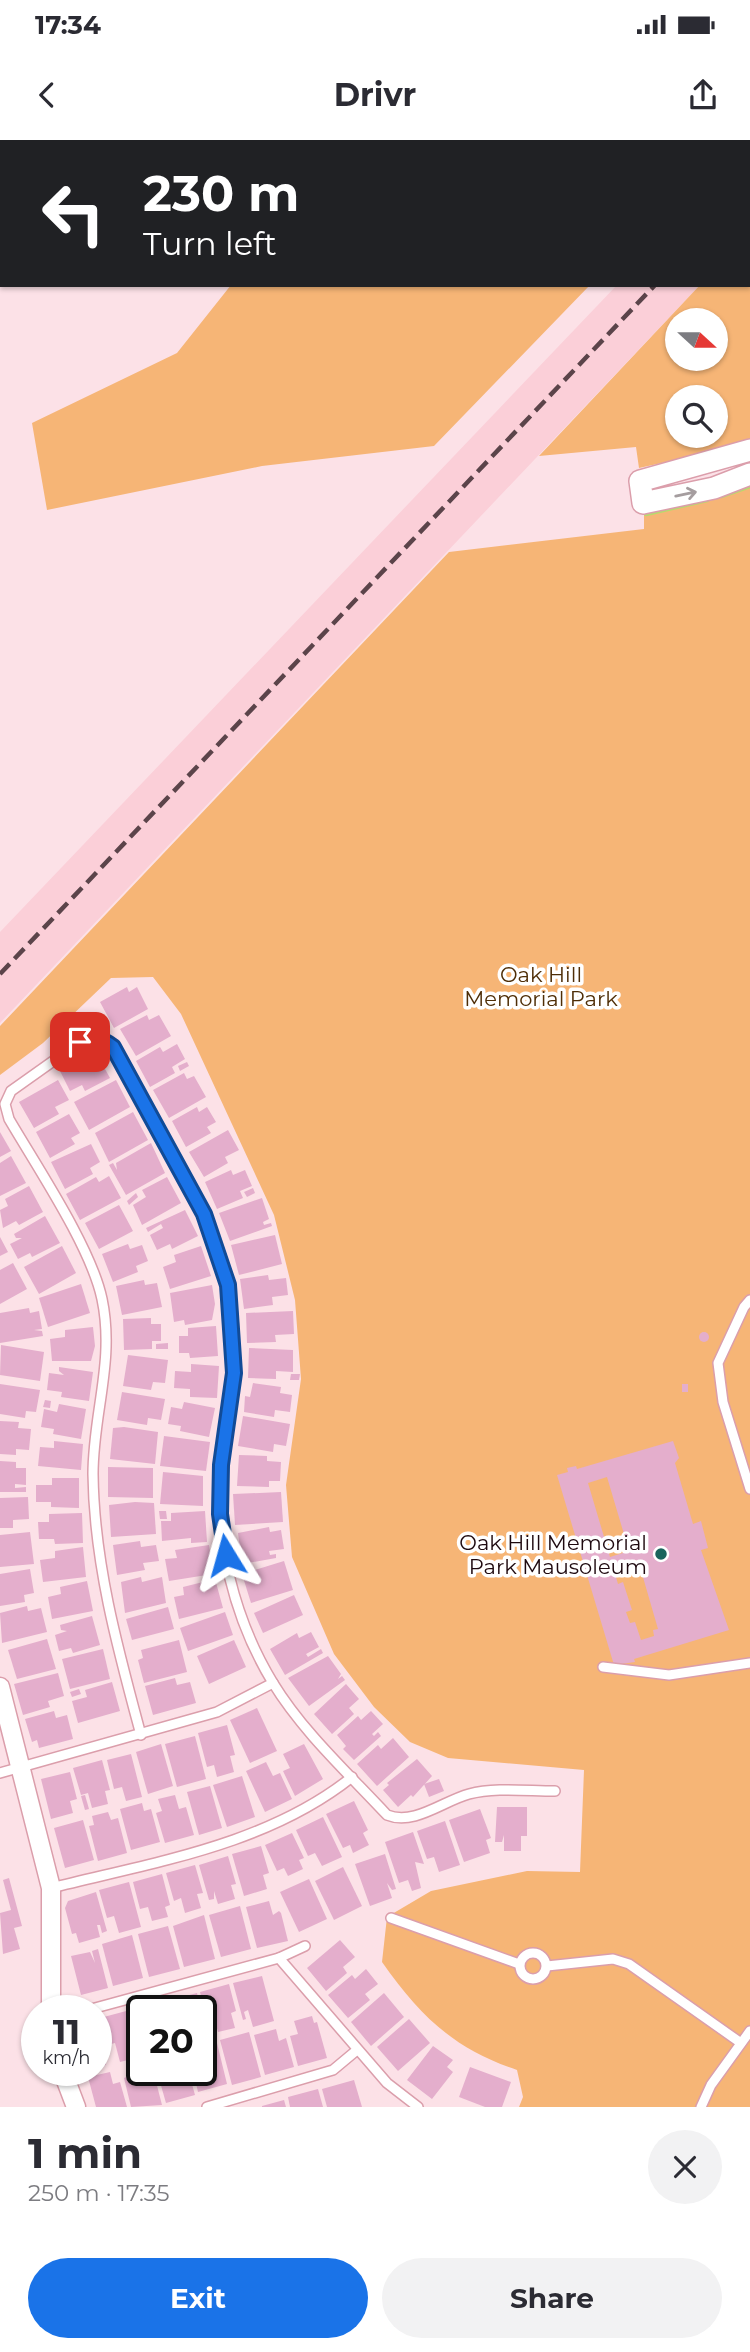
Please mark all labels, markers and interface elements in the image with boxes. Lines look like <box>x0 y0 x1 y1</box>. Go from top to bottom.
text: 17:34 <box>35 9 101 41</box>
text: Drivr <box>334 75 416 114</box>
icon: back <box>28 76 66 114</box>
icon: share <box>684 76 722 114</box>
text: 230 m <box>143 164 299 223</box>
icon: left <box>28 168 119 259</box>
text: Turn left <box>143 224 277 263</box>
north arrow <box>665 308 728 371</box>
map controls <box>665 308 728 448</box>
button: search <box>665 385 728 448</box>
one-way arrow <box>674 487 697 501</box>
park label: Oak Hill Memorial Park <box>464 962 618 1011</box>
pin <box>50 1012 110 1072</box>
icon: arrive <box>61 1023 99 1061</box>
position arrow <box>189 1518 263 1592</box>
place label: Oak Hill Memorial Park Mausoleum <box>459 1530 647 1579</box>
marker: Oak Hill Memorial Park Mausoleum <box>653 1546 669 1562</box>
speed limit sign: 20 <box>126 1995 217 2086</box>
text: 11 <box>53 2010 80 2053</box>
text: km/h <box>42 2047 91 2069</box>
text: 1 min <box>28 2127 142 2179</box>
button: close <box>648 2130 722 2204</box>
text: 250 m · 17:35 <box>28 2179 170 2207</box>
button: Exit <box>28 2258 368 2338</box>
button: Share <box>382 2258 722 2338</box>

